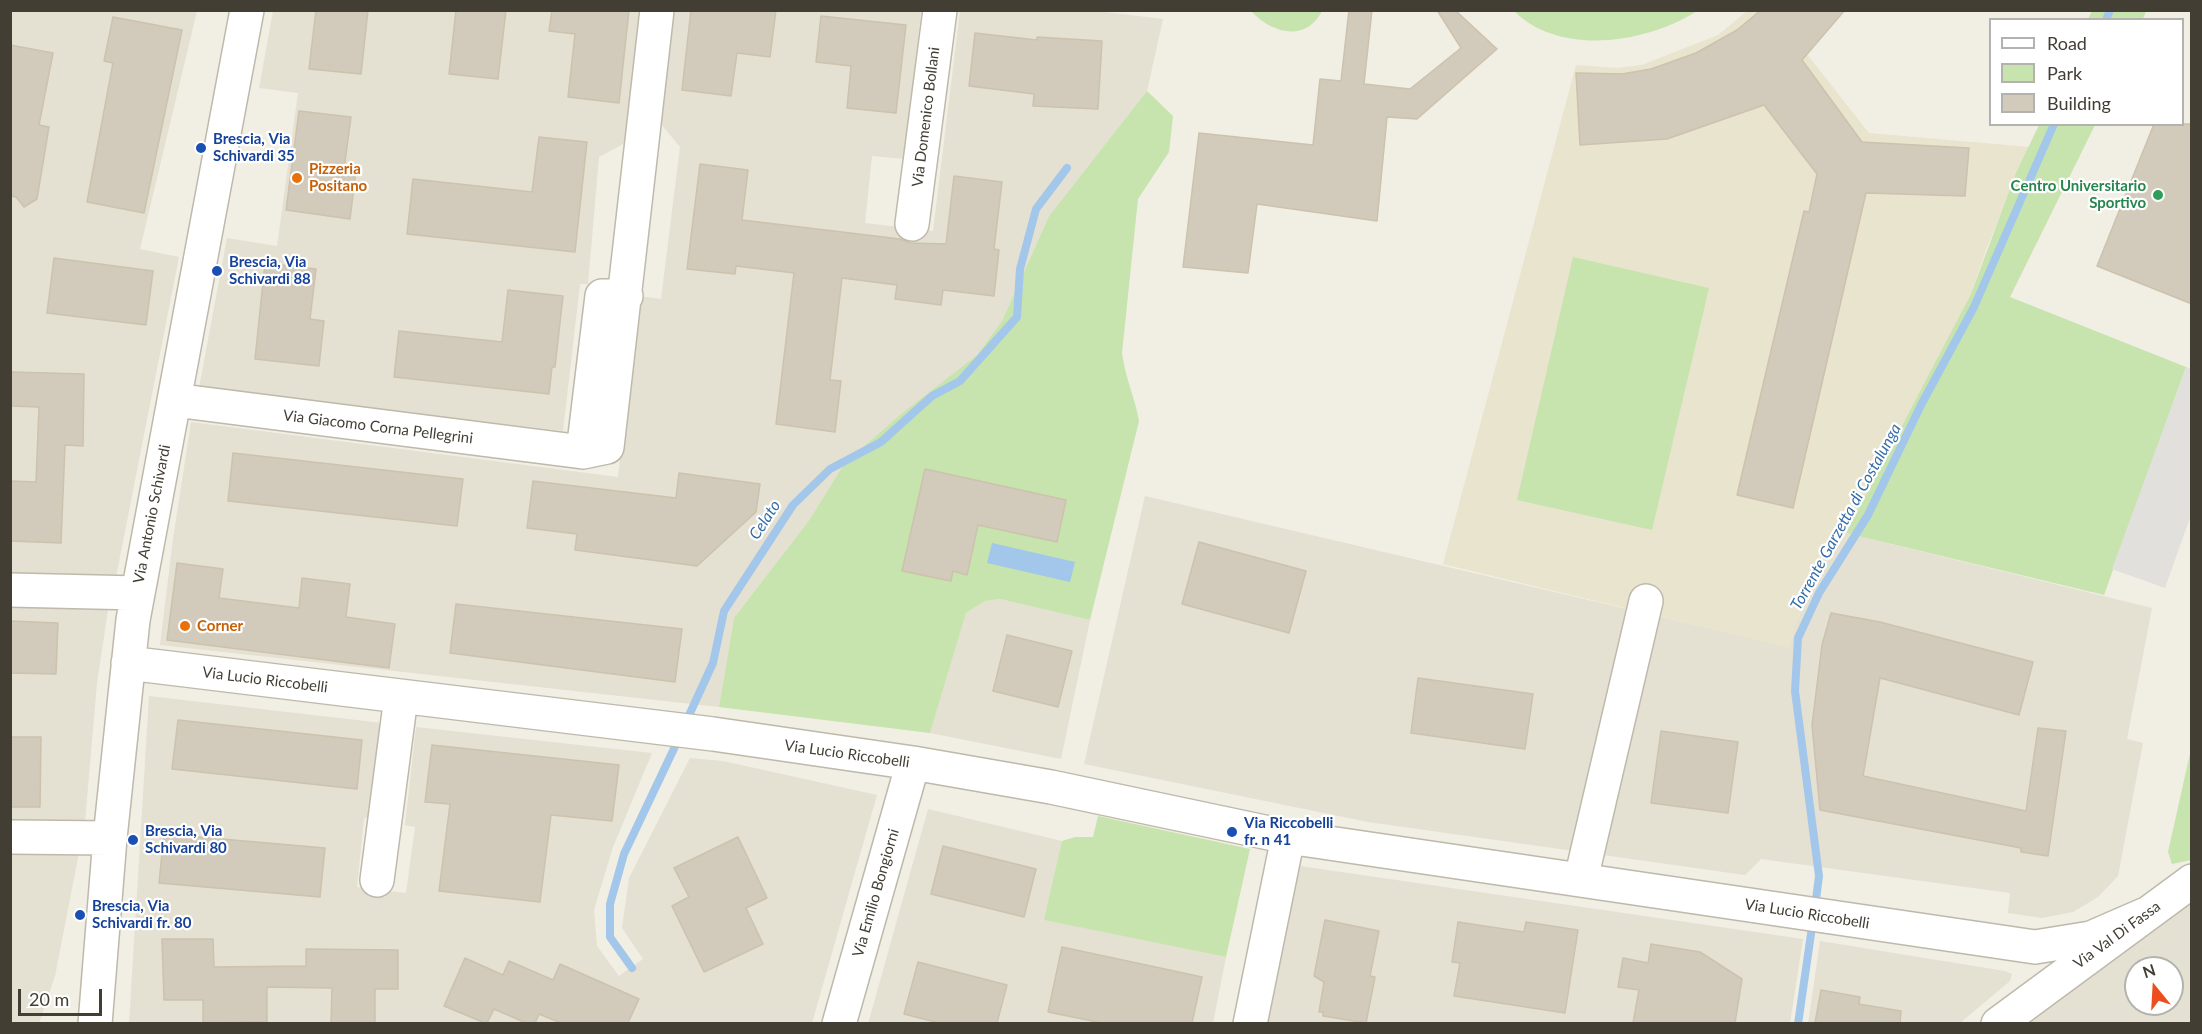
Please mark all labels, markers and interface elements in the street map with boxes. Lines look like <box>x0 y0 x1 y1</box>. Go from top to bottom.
legend <box>1989 18 2184 126</box>
text: Road <box>2047 32 2087 54</box>
street label: Via Domenico Bollani <box>908 46 944 188</box>
text: Park <box>2047 62 2082 84</box>
text: Building <box>2047 92 2111 114</box>
place label: Brescia, Via Schivardi 35 <box>213 130 295 165</box>
marker: Brescia, Via Schivardi 35 <box>194 141 208 155</box>
place label: Pizzeria Positano <box>309 160 367 195</box>
marker: Pizzeria Positano <box>290 171 304 185</box>
place label: Centro Universitario Sportivo <box>2011 177 2146 212</box>
marker: Centro Universitario Sportivo <box>2151 188 2165 202</box>
place label: Brescia, Via Schivardi 88 <box>229 253 311 288</box>
marker: Brescia, Via Schivardi 88 <box>210 264 224 278</box>
street label: Via Giacomo Corna Pellegrini <box>282 406 474 448</box>
water label: Torrente Garzetta di Costalunga <box>1787 420 1905 614</box>
street label: Via Antonio Schivardi <box>130 443 174 585</box>
water label: Celato <box>745 497 785 543</box>
place label: Corner <box>197 617 243 635</box>
marker: Corner <box>178 619 192 633</box>
street label: Via Lucio Riccobelli <box>201 663 329 697</box>
street label: Via Lucio Riccobelli <box>783 736 911 772</box>
place label: Via Riccobelli fr. n 41 <box>1244 814 1333 849</box>
place label: Brescia, Via Schivardi 80 <box>145 822 227 857</box>
marker: Via Riccobelli fr. n 41 <box>1225 825 1239 839</box>
street label: Via Emilio Bongiorni <box>849 827 903 959</box>
marker: Brescia, Via Schivardi 80 <box>126 833 140 847</box>
street label: Via Lucio Riccobelli <box>1743 895 1871 933</box>
place label: Brescia, Via Schivardi fr. 80 <box>92 897 191 932</box>
street label: Via Val Di Fassa <box>2070 897 2164 973</box>
marker: Brescia, Via Schivardi fr. 80 <box>73 908 87 922</box>
north arrow <box>2124 956 2184 1016</box>
text: N <box>2140 959 2158 981</box>
scale bar <box>21 977 105 1015</box>
text: 20 m <box>29 988 69 1010</box>

